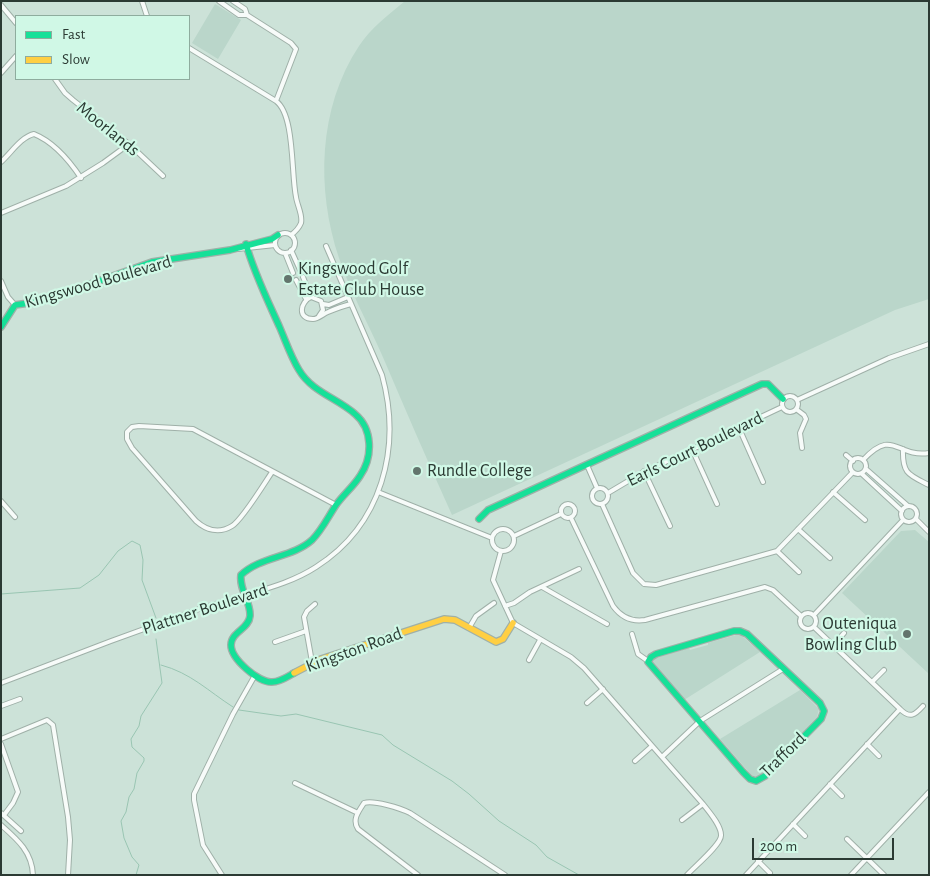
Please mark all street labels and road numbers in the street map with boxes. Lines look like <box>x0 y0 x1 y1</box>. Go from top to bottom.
street label: Moorlands <box>72 97 144 161</box>
street label: Kingswood Boulevard <box>22 251 174 313</box>
street label: Earls Court Boulevard <box>624 407 766 491</box>
street label: Plattner Boulevard <box>139 579 271 639</box>
street label: Kingston Road <box>303 623 405 677</box>
street label: Trafford <box>755 728 811 782</box>

